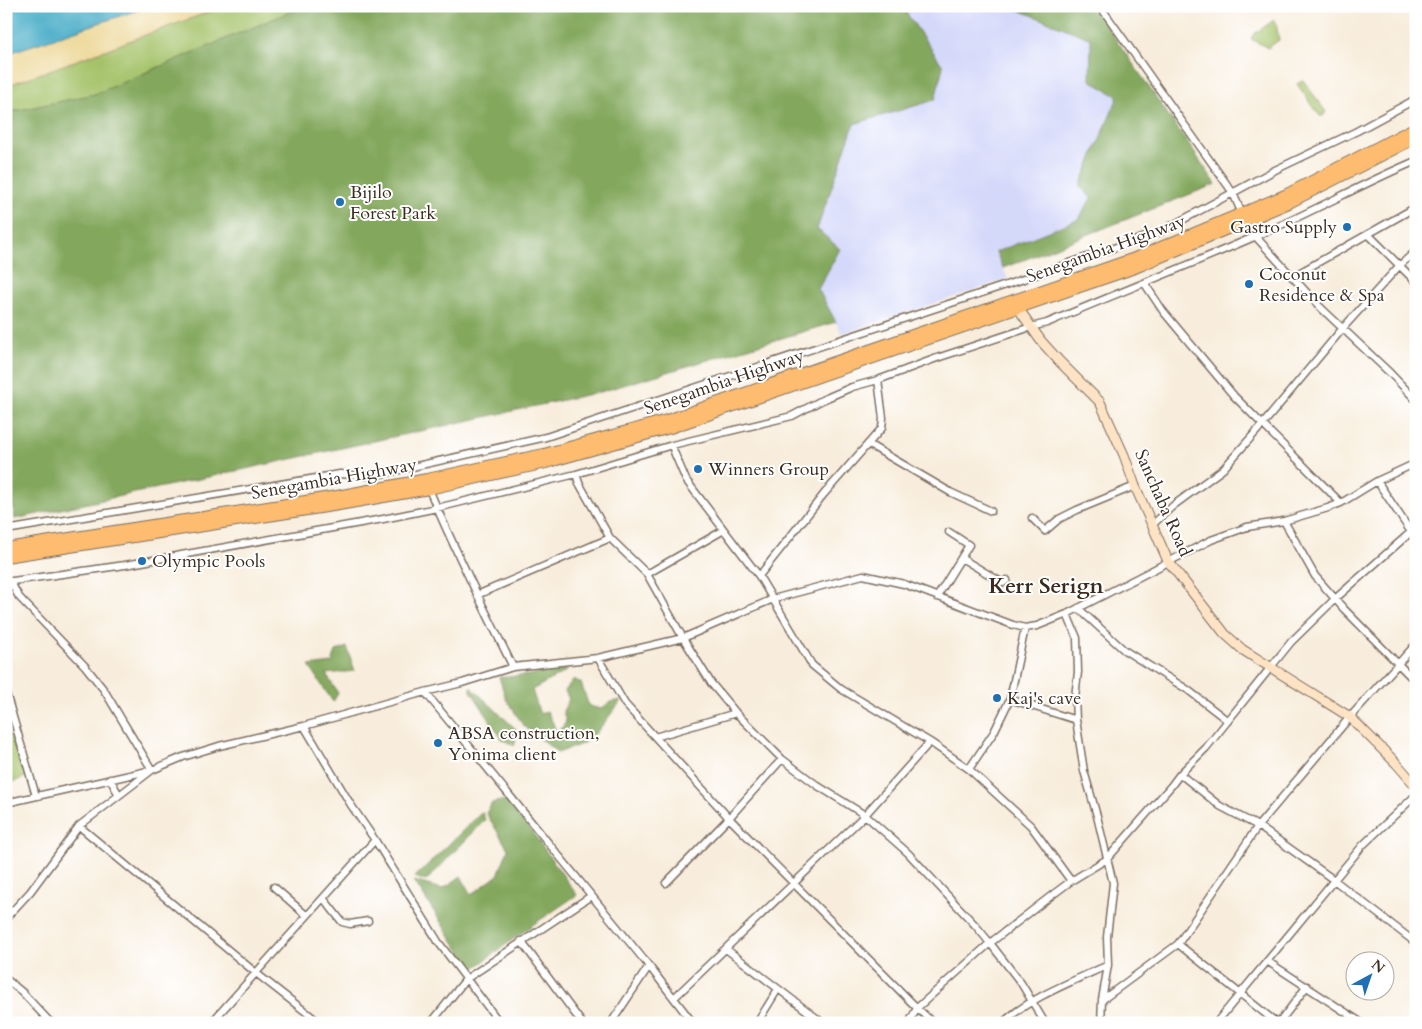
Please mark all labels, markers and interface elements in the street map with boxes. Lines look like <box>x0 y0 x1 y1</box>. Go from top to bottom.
place label: Bijilo Forest Park <box>350 180 436 226</box>
marker: Bijilo Forest Park <box>334 196 346 208</box>
street label: Senegambia Highway <box>1023 208 1190 289</box>
place label: Gastro Supply <box>1230 215 1337 240</box>
marker: Gastro Supply <box>1341 221 1353 233</box>
place label: Coconut Residence & Spa <box>1259 262 1385 308</box>
marker: Coconut Residence & Spa <box>1243 278 1255 290</box>
street label: Senegambia Highway <box>641 343 808 421</box>
street label: Sanchaba Road <box>1128 446 1198 561</box>
street label: Senegambia Highway <box>249 452 419 506</box>
place label: Winners Group <box>707 457 829 482</box>
marker: Winners Group <box>692 463 704 475</box>
place label: Olympic Pools <box>152 549 265 574</box>
marker: Olympic Pools <box>136 555 148 567</box>
district label: Kerr Serign <box>988 571 1104 601</box>
place label: Kaj's cave <box>1007 686 1081 711</box>
marker: Kaj's cave <box>991 692 1003 704</box>
place label: ABSA construction, Yonima client <box>448 721 600 767</box>
marker: ABSA construction, Yonima client <box>432 737 444 749</box>
north arrow <box>1344 952 1394 1002</box>
text: N <box>1367 955 1389 978</box>

